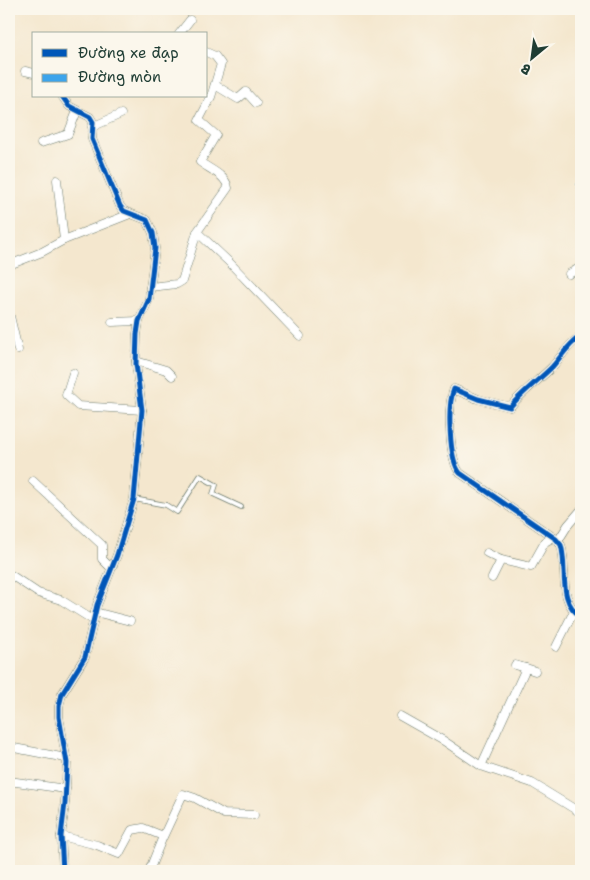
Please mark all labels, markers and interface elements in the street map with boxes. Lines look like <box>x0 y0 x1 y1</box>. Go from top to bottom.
legend <box>32 32 208 98</box>
north arrow <box>508 32 558 82</box>
text: Đường xe đạp <box>78 43 179 63</box>
text: B <box>517 59 534 79</box>
text: Đường mòn <box>78 67 161 87</box>

